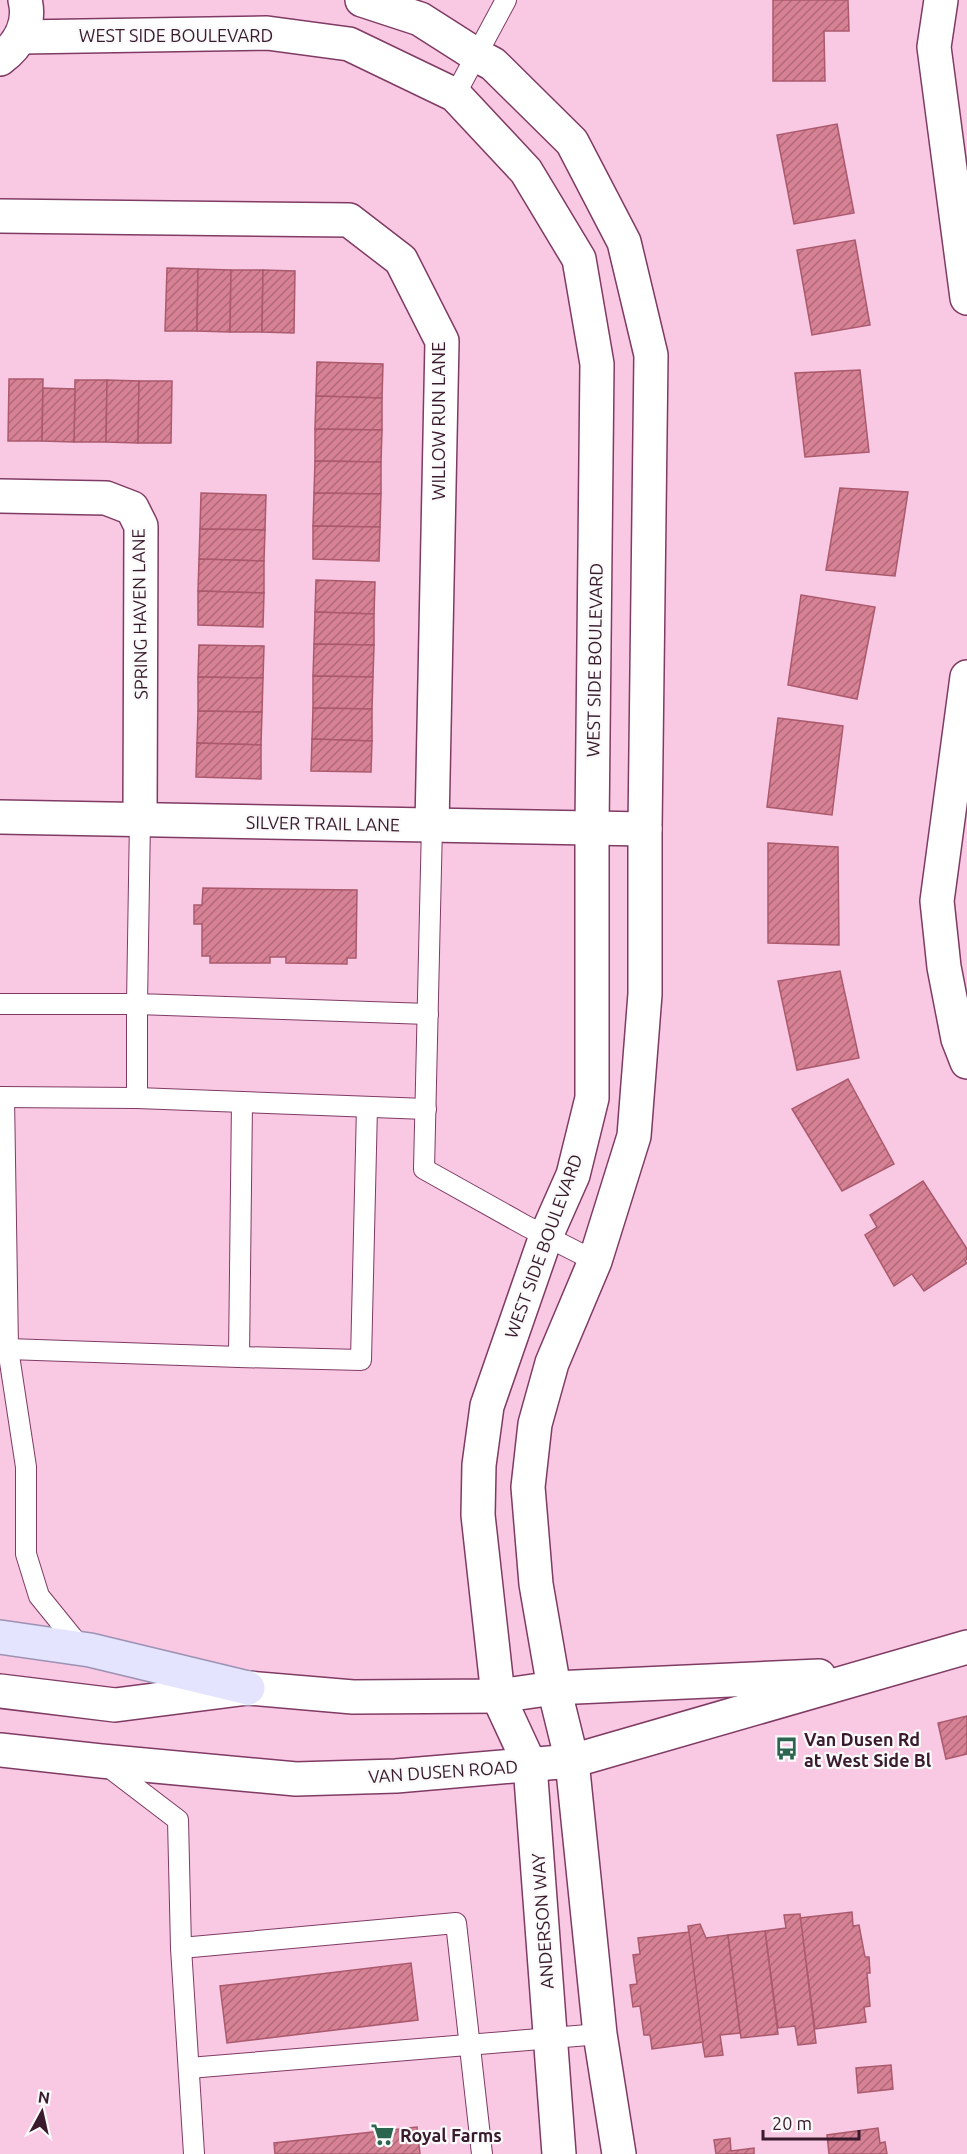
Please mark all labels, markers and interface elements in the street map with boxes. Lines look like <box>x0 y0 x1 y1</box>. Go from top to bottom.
street label: WEST SIDE BOULEVARD <box>79 25 273 45</box>
street label: WILLOW RUN LANE <box>428 342 448 500</box>
street label: SPRING HAVEN LANE <box>128 528 150 700</box>
street label: WEST SIDE BOULEVARD <box>582 563 606 757</box>
street label: SILVER TRAIL LANE <box>246 812 400 834</box>
street label: WEST SIDE BOULEVARD <box>500 1151 586 1341</box>
place label: Van Dusen Rd at West Side Bl <box>804 1729 932 1770</box>
bus stop icon: Van Dusen Rd at West Side Bl <box>773 1736 799 1762</box>
street label: VAN DUSEN ROAD <box>367 1756 519 1786</box>
street label: ANDERSON WAY <box>527 1852 557 1990</box>
north arrow <box>12 2082 72 2142</box>
text: N <box>37 2087 51 2107</box>
scale bar <box>763 2103 859 2141</box>
text: 20 m <box>772 2113 812 2133</box>
supermarket icon: Royal Farms <box>369 2122 395 2148</box>
place label: Royal Farms <box>400 2125 502 2145</box>

